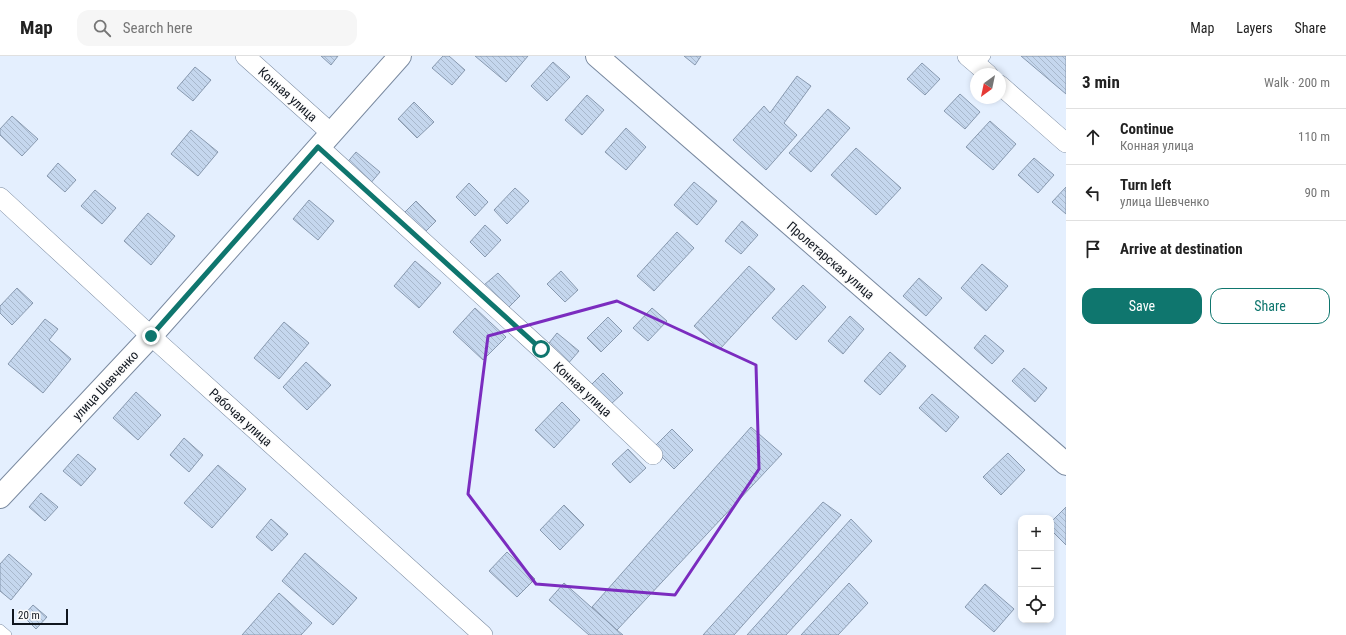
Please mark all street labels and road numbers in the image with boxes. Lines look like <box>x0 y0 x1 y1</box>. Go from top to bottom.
street label: Конная улица <box>255 64 320 125</box>
street label: Пролетарская улица <box>784 218 877 302</box>
street label: улица Шевченко <box>69 348 141 423</box>
street label: Конная улица <box>551 359 615 420</box>
street label: Рабочая улица <box>206 385 275 450</box>

